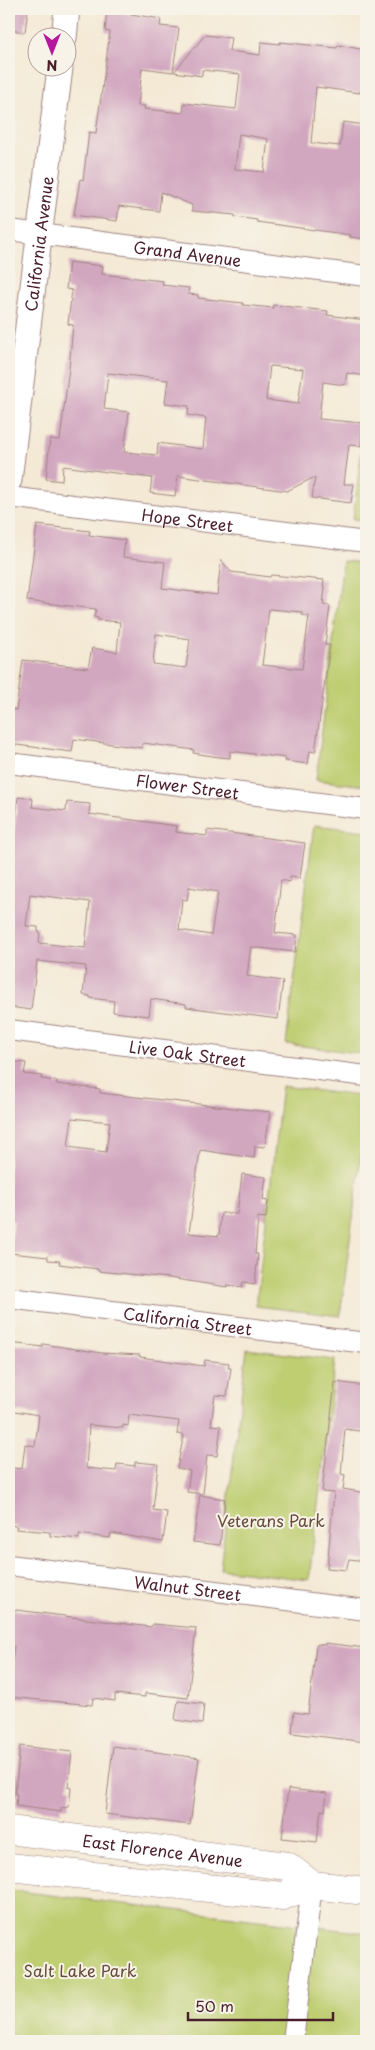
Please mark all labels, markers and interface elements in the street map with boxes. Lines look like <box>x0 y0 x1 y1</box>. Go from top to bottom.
north arrow <box>28 28 78 78</box>
text: N <box>46 55 58 76</box>
street label: California Avenue <box>18 175 59 313</box>
street label: Grand Avenue <box>132 234 243 272</box>
street label: Hope Street <box>140 502 235 537</box>
street label: Flower Street <box>135 767 241 805</box>
street label: Live Oak Street <box>128 1034 248 1072</box>
street label: California Street <box>122 1301 254 1341</box>
park label: Veterans Park <box>217 1508 325 1532</box>
street label: Walnut Street <box>133 1569 243 1606</box>
street label: East Florence Avenue <box>81 1828 245 1872</box>
park label: Salt Lake Park <box>23 1958 137 1982</box>
scale bar <box>188 1990 332 2022</box>
text: 50 m <box>195 1994 234 2017</box>

